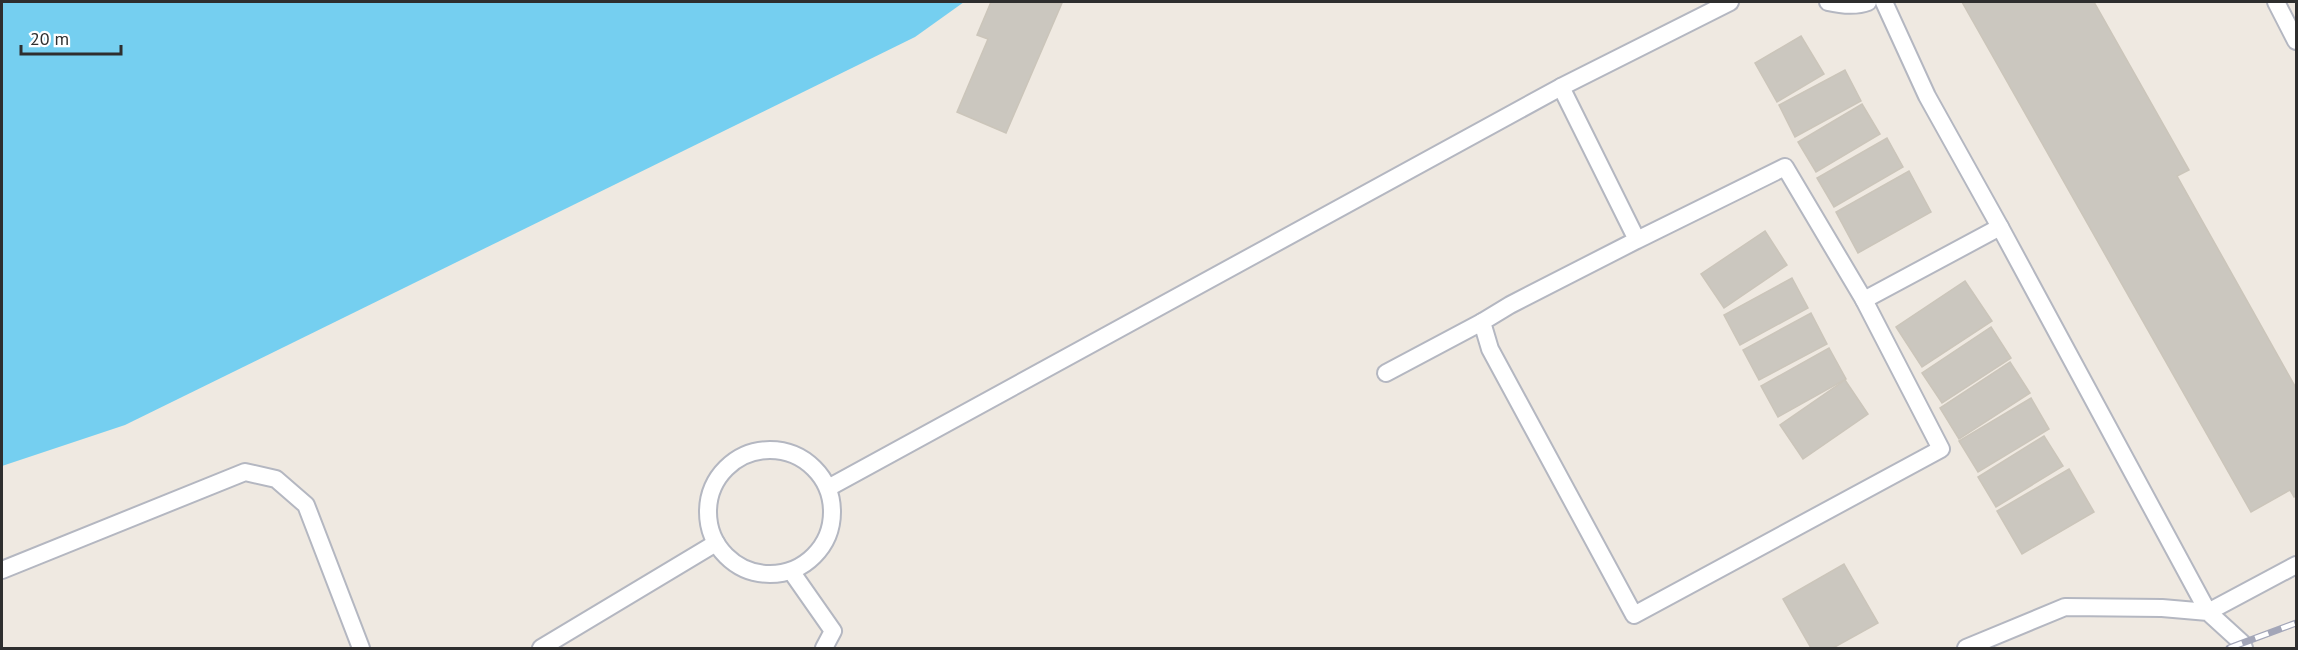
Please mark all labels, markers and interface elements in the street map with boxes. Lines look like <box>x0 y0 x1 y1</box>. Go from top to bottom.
scale bar <box>21 18 122 56</box>
text: 20 m <box>30 27 69 50</box>

